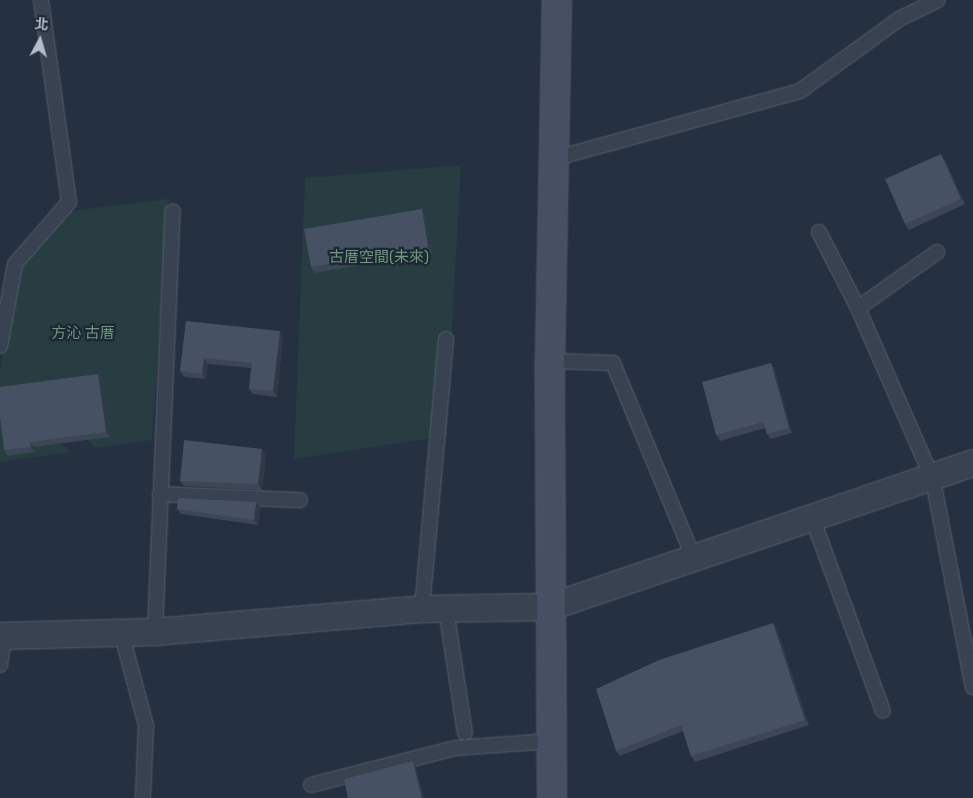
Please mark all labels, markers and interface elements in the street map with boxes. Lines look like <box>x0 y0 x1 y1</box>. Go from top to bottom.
north arrow <box>15 15 65 65</box>
text: 北 <box>34 15 49 34</box>
park label: 古厝空間(未來) <box>329 249 429 267</box>
park label: 方沁 古厝 <box>51 325 115 343</box>

